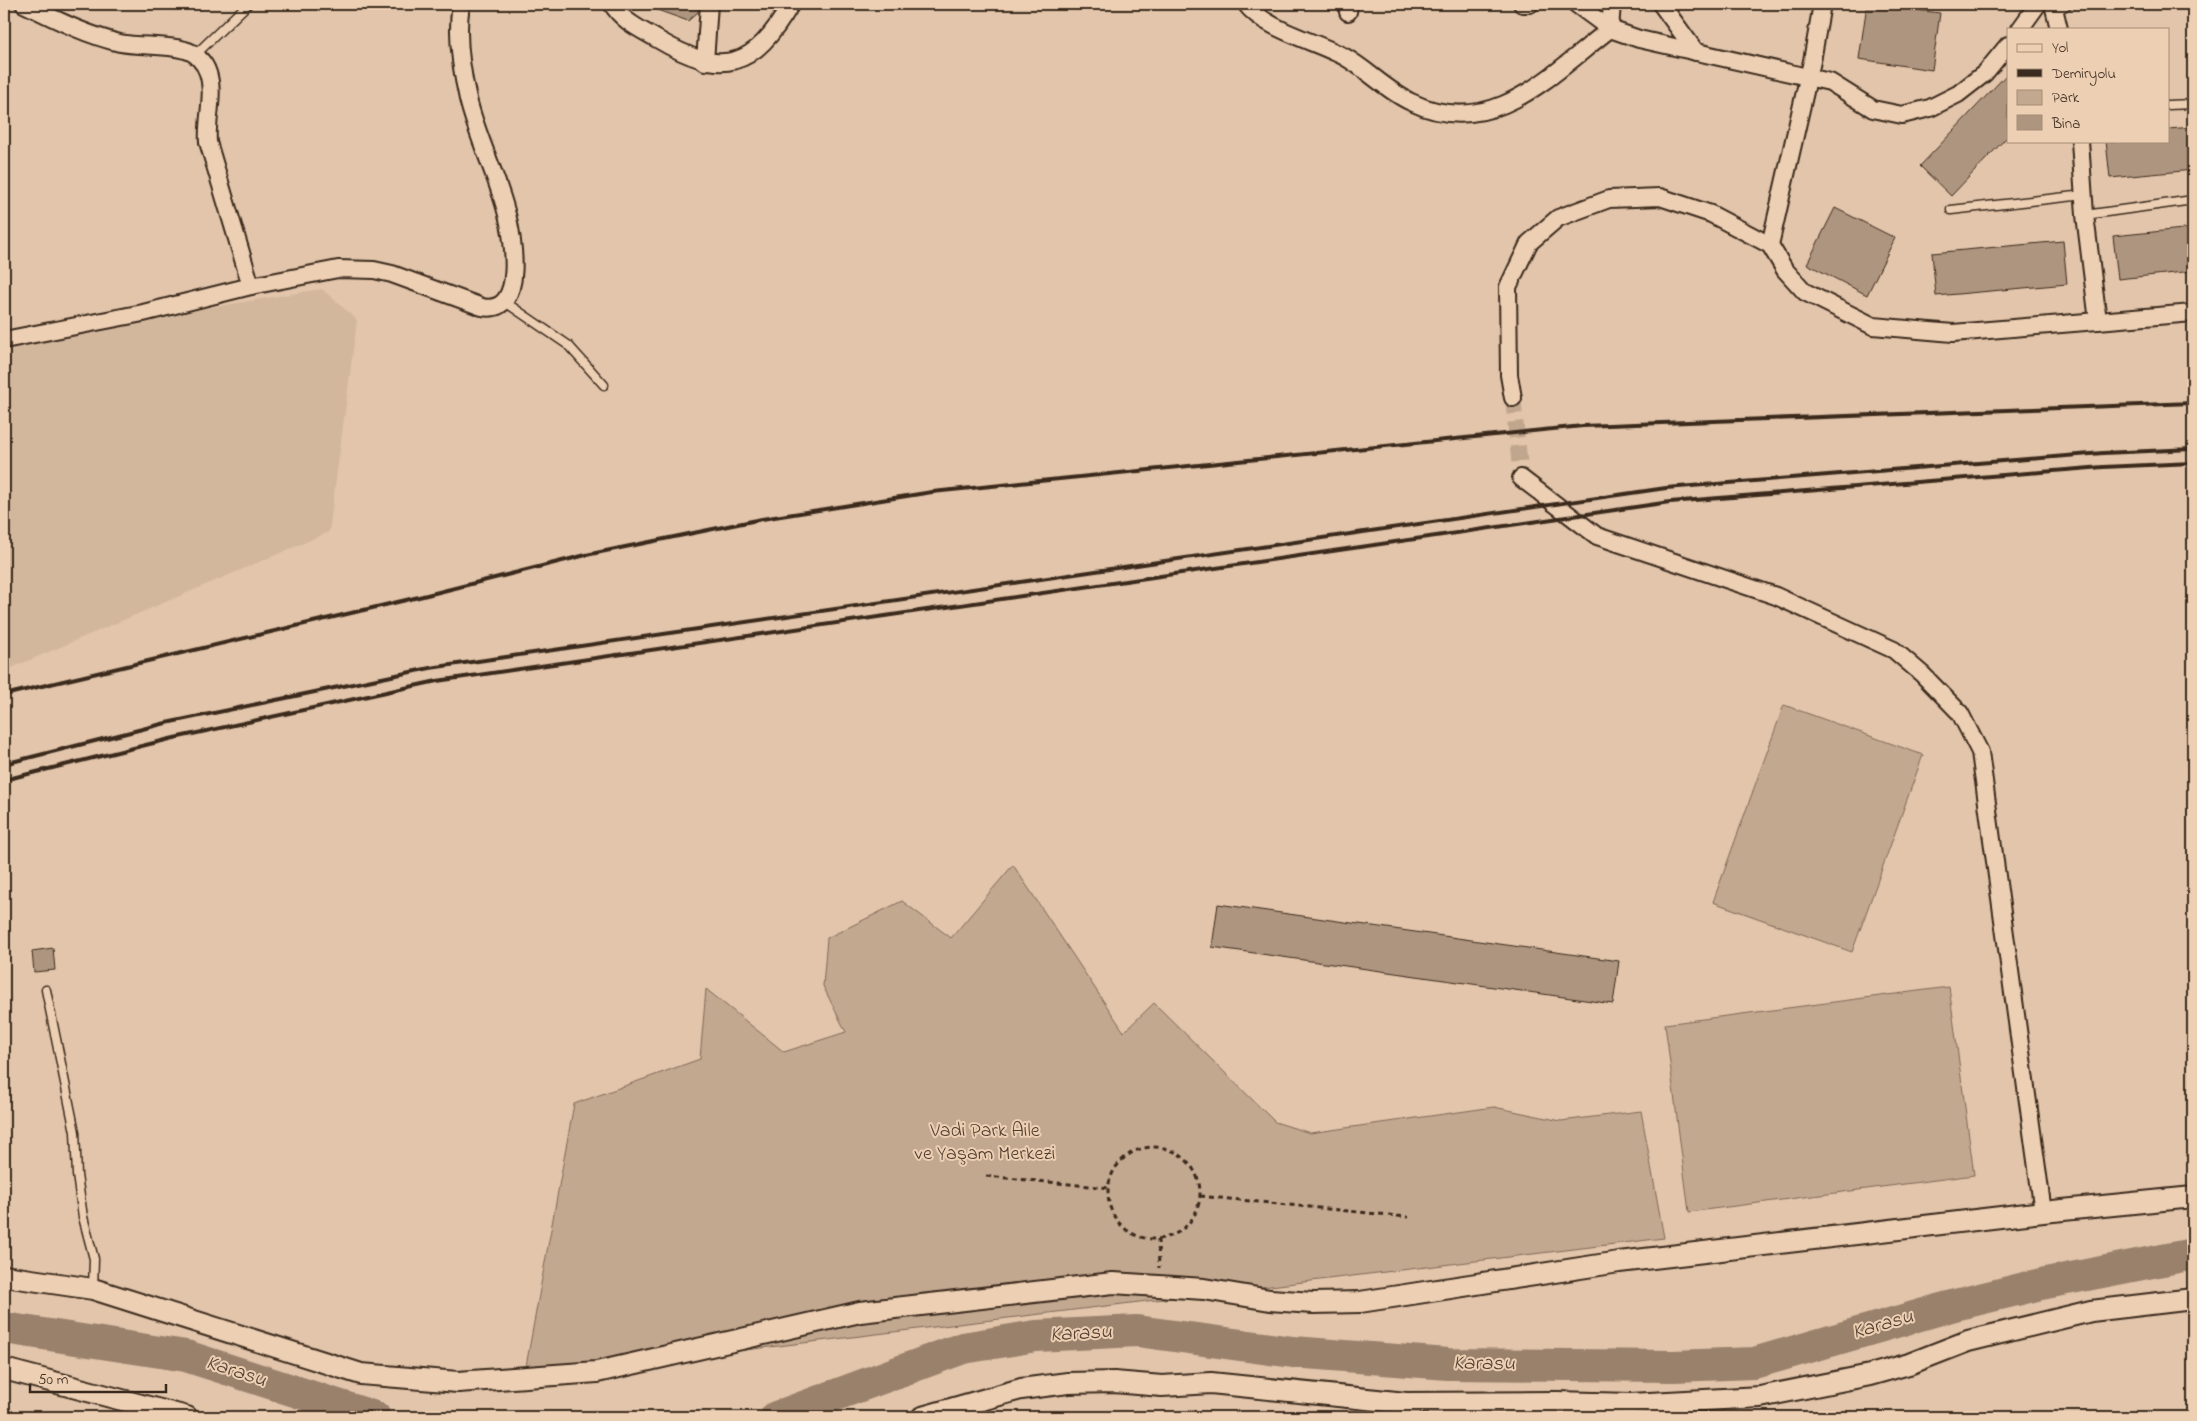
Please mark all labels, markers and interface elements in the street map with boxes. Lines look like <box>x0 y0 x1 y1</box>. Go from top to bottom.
legend <box>2007 28 2170 142</box>
text: Yol <box>2052 37 2068 59</box>
text: Demiryolu <box>2051 63 2116 86</box>
text: Park <box>2052 87 2080 109</box>
text: Bina <box>2051 113 2080 135</box>
park label: Vadi Park Aile ve Yaşam Merkezi <box>915 1117 1055 1169</box>
water label: Karasu <box>1849 1302 1917 1348</box>
water label: Karasu <box>1049 1317 1113 1351</box>
water label: Karasu <box>202 1348 270 1396</box>
water label: Karasu <box>1453 1348 1515 1380</box>
scale bar <box>30 1361 166 1393</box>
text: 50 m <box>38 1369 69 1391</box>

